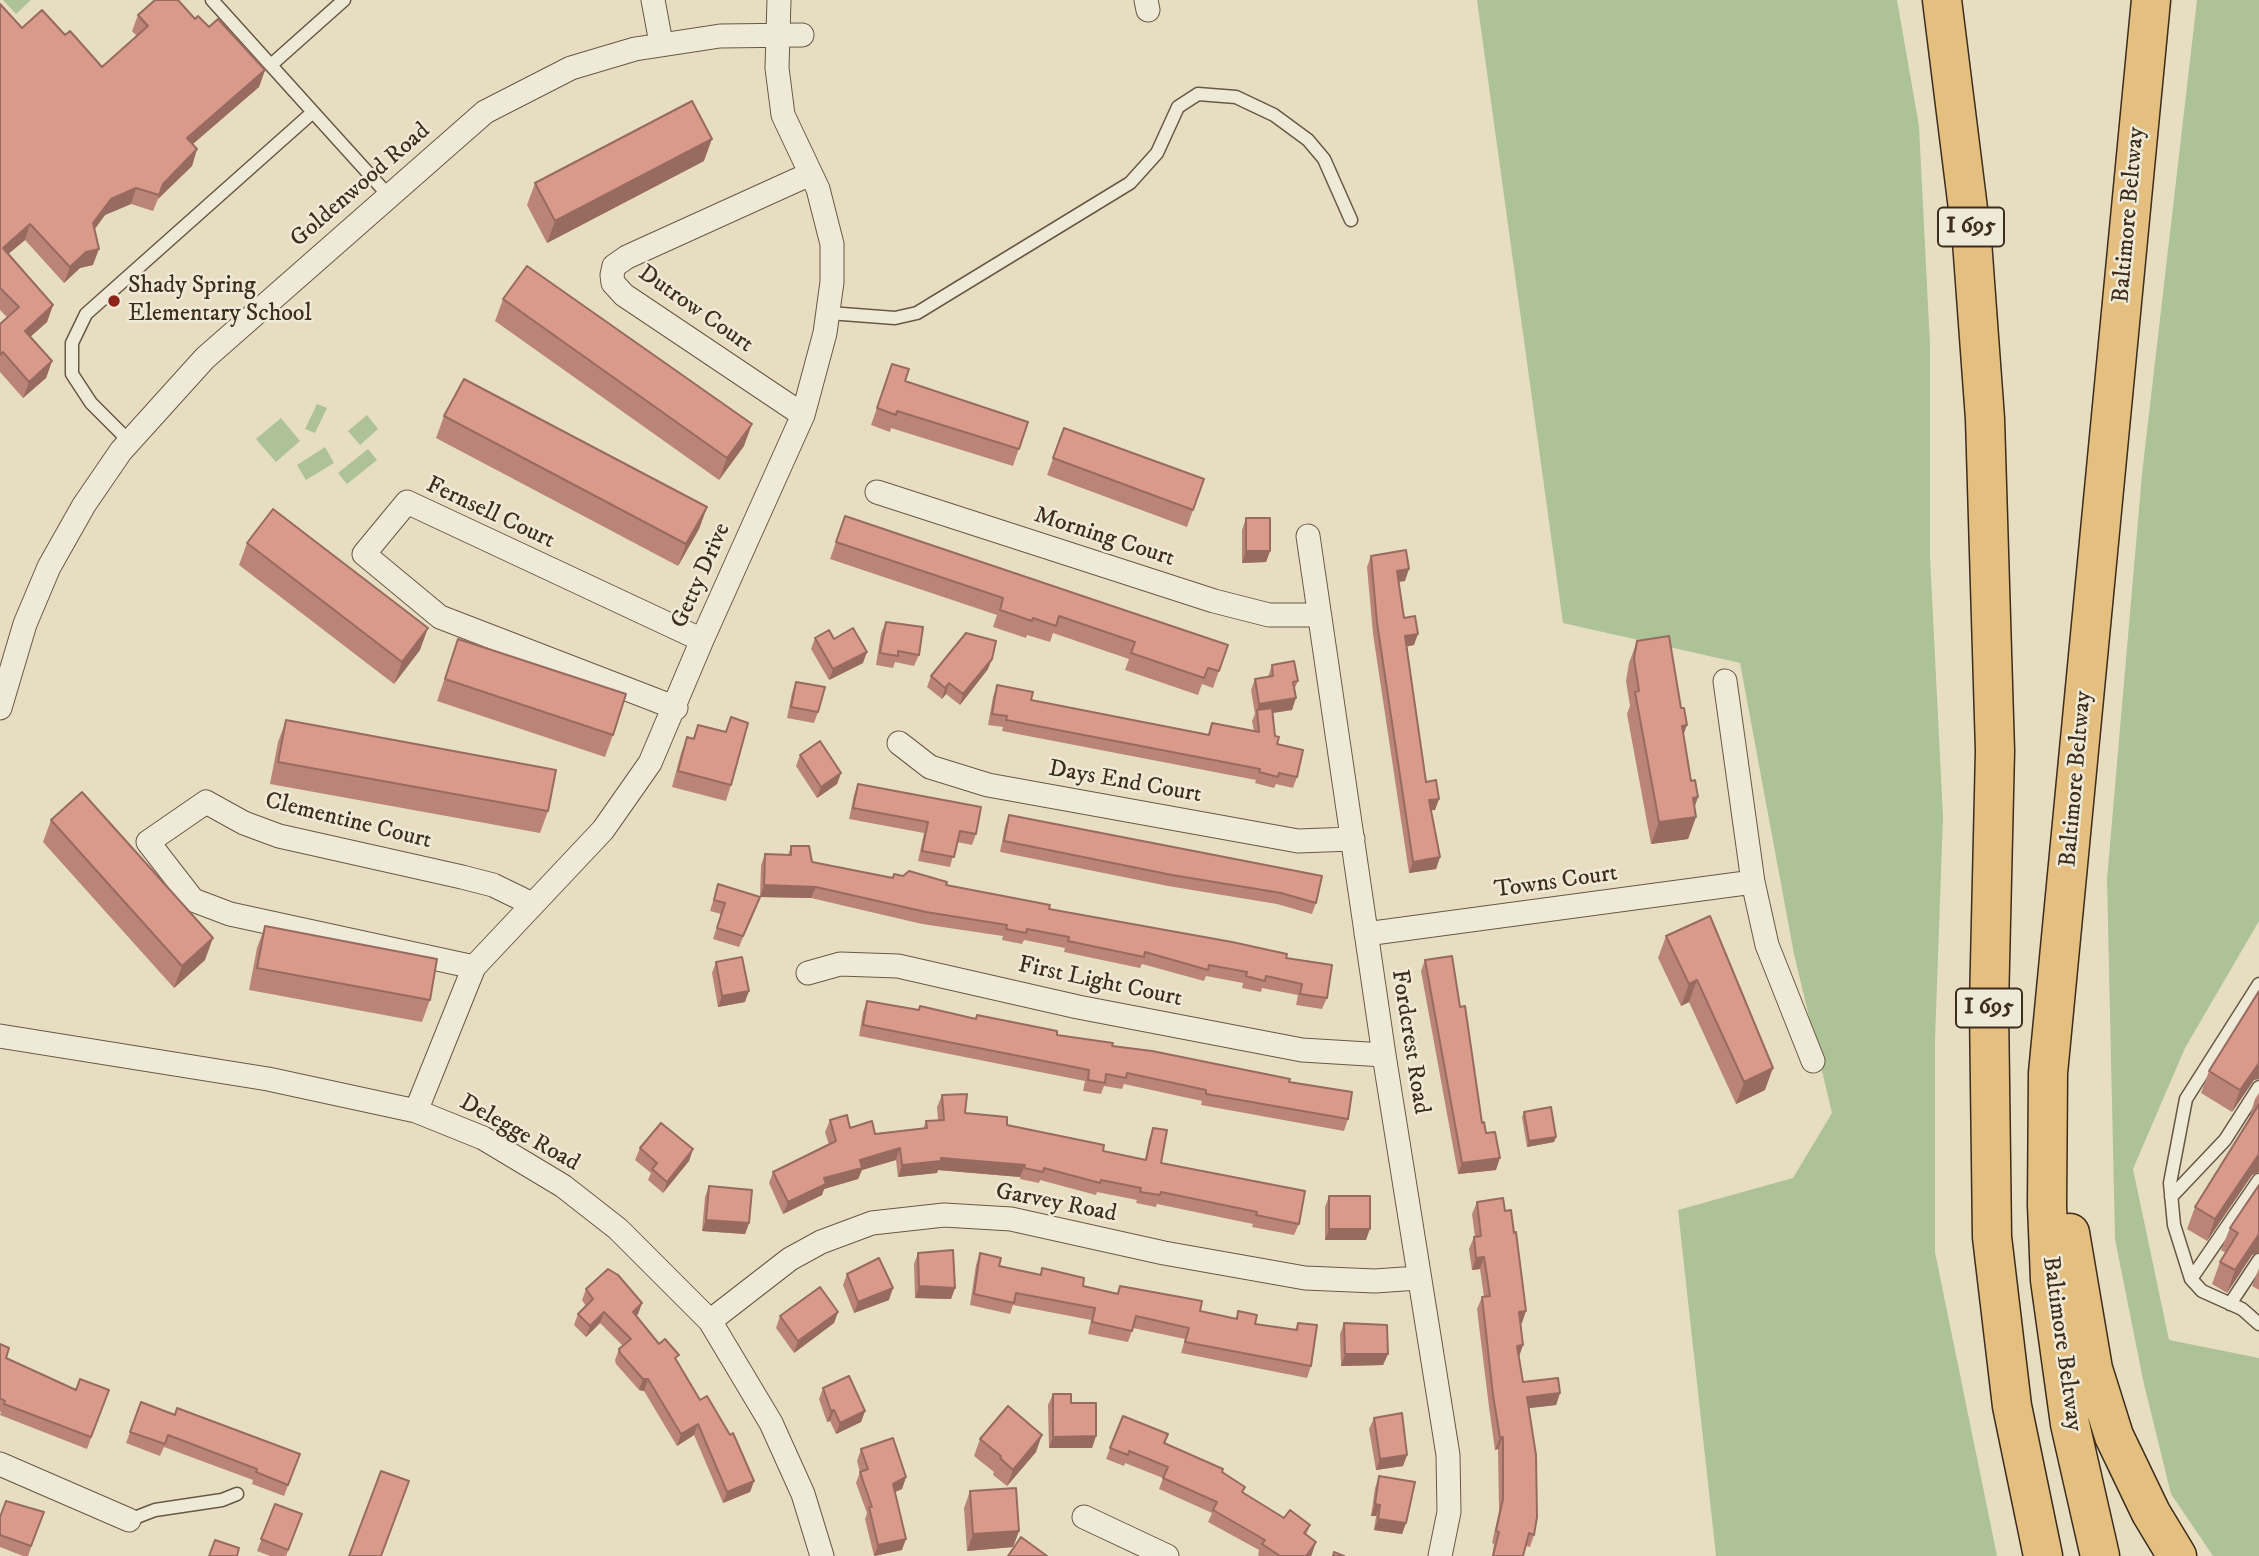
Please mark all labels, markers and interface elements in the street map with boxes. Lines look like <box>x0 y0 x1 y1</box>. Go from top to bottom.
street label: Goldenwood Road <box>285 118 437 254</box>
street label: Baltimore Beltway <box>2108 126 2152 304</box>
road number: I 695 <box>1938 208 2004 246</box>
street label: Dutrow Court <box>632 260 758 360</box>
place label: Shady Spring Elementary School <box>128 273 312 329</box>
marker: Shady Spring Elementary School <box>106 293 122 309</box>
street label: Fernsell Court <box>421 472 559 556</box>
street label: Morning Court <box>1030 502 1178 574</box>
street label: Getty Drive <box>666 519 738 633</box>
street label: Baltimore Beltway <box>2055 690 2099 868</box>
street label: Days End Court <box>1046 755 1204 811</box>
street label: Clementine Court <box>262 787 434 857</box>
street label: Towns Court <box>1493 860 1619 906</box>
street label: First Light Court <box>1015 952 1185 1014</box>
street label: Fordcrest Road <box>1383 968 1435 1116</box>
road number: I 695 <box>1956 988 2022 1028</box>
street label: Delegge Road <box>454 1089 584 1179</box>
street label: Garvey Road <box>993 1178 1119 1230</box>
street label: Baltimore Beltway <box>2034 1255 2088 1433</box>

